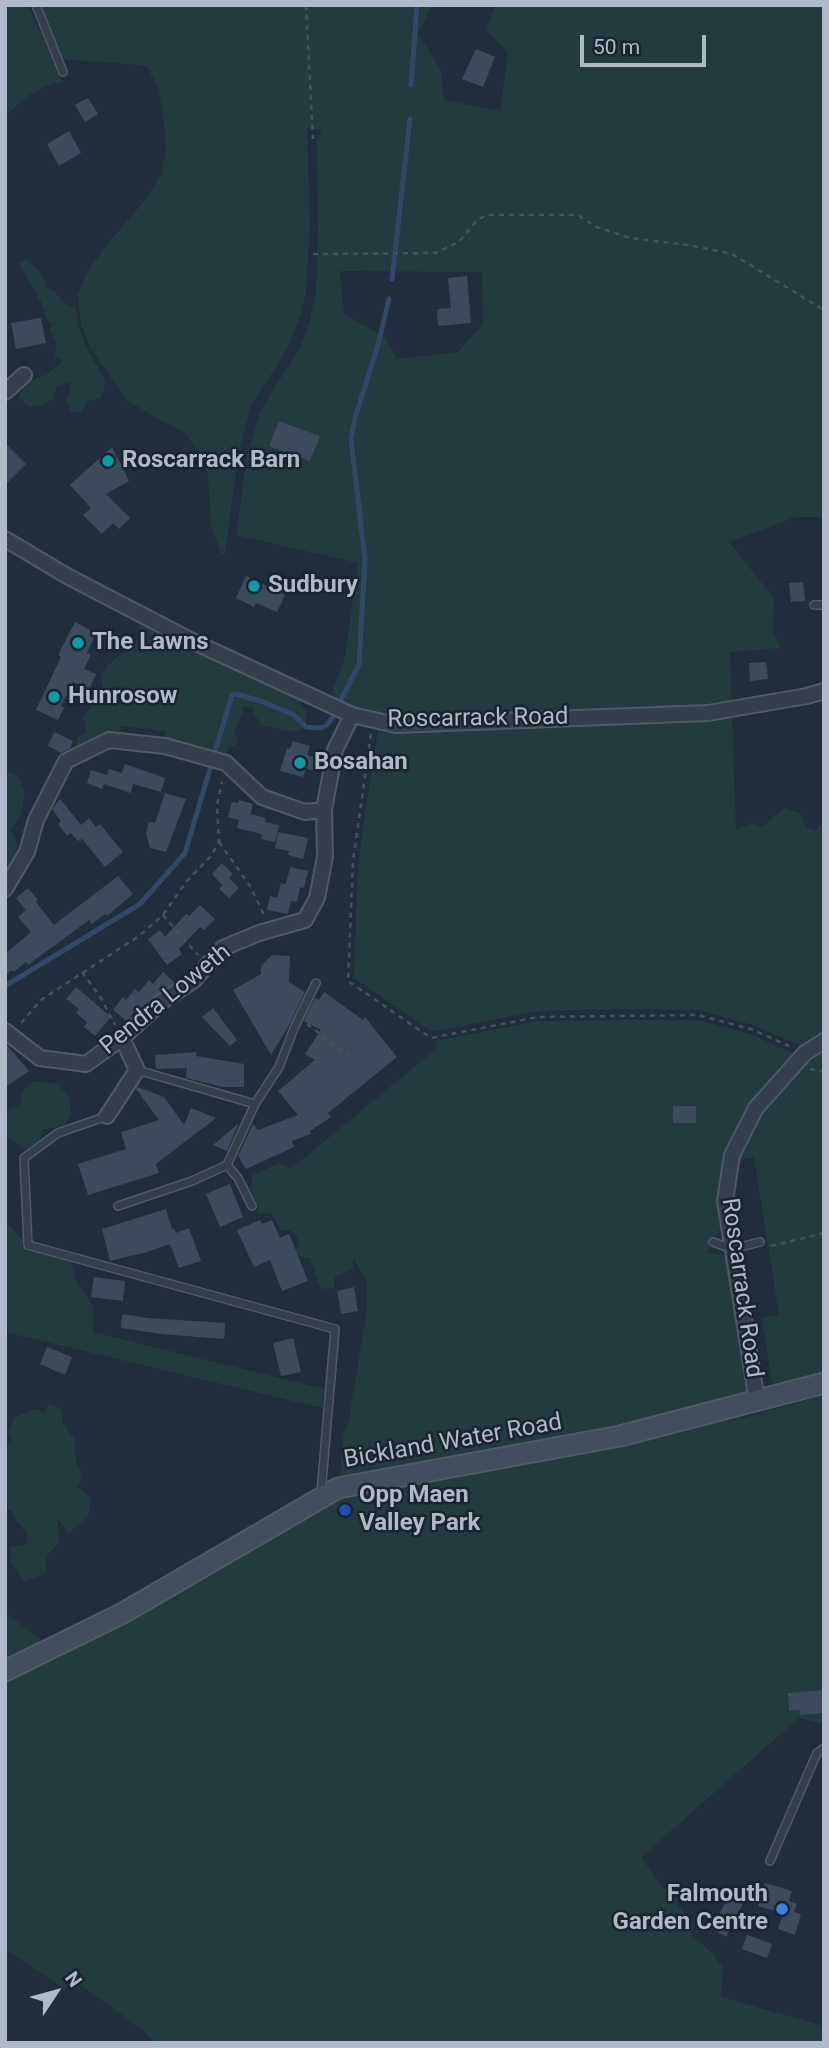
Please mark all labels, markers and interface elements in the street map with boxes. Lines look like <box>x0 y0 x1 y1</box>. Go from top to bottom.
scale bar <box>584 21 710 65</box>
text: 50 m <box>593 35 640 59</box>
place label: Roscarrack Barn <box>122 447 300 475</box>
marker: Roscarrack Barn <box>100 453 116 469</box>
place label: Sudbury <box>268 572 358 600</box>
marker: Sudbury <box>246 578 262 594</box>
place label: The Lawns <box>92 629 208 657</box>
marker: The Lawns <box>70 635 86 651</box>
place label: Hunrosow <box>68 683 177 711</box>
marker: Hunrosow <box>46 689 62 705</box>
street label: Roscarrack Road <box>387 703 569 735</box>
place label: Bosahan <box>314 749 408 777</box>
marker: Bosahan <box>292 755 308 771</box>
street label: Pendra Loweth <box>95 939 237 1061</box>
street label: Roscarrack Road <box>714 1196 768 1380</box>
street label: Bickland Water Road <box>342 1409 564 1475</box>
place label: Opp Maen Valley Park <box>359 1482 480 1538</box>
marker: Opp Maen Valley Park <box>337 1502 353 1518</box>
place label: Falmouth Garden Centre <box>613 1881 768 1937</box>
marker: Falmouth Garden Centre <box>774 1901 790 1917</box>
north arrow <box>21 1957 91 2027</box>
text: N <box>60 1967 87 1992</box>

